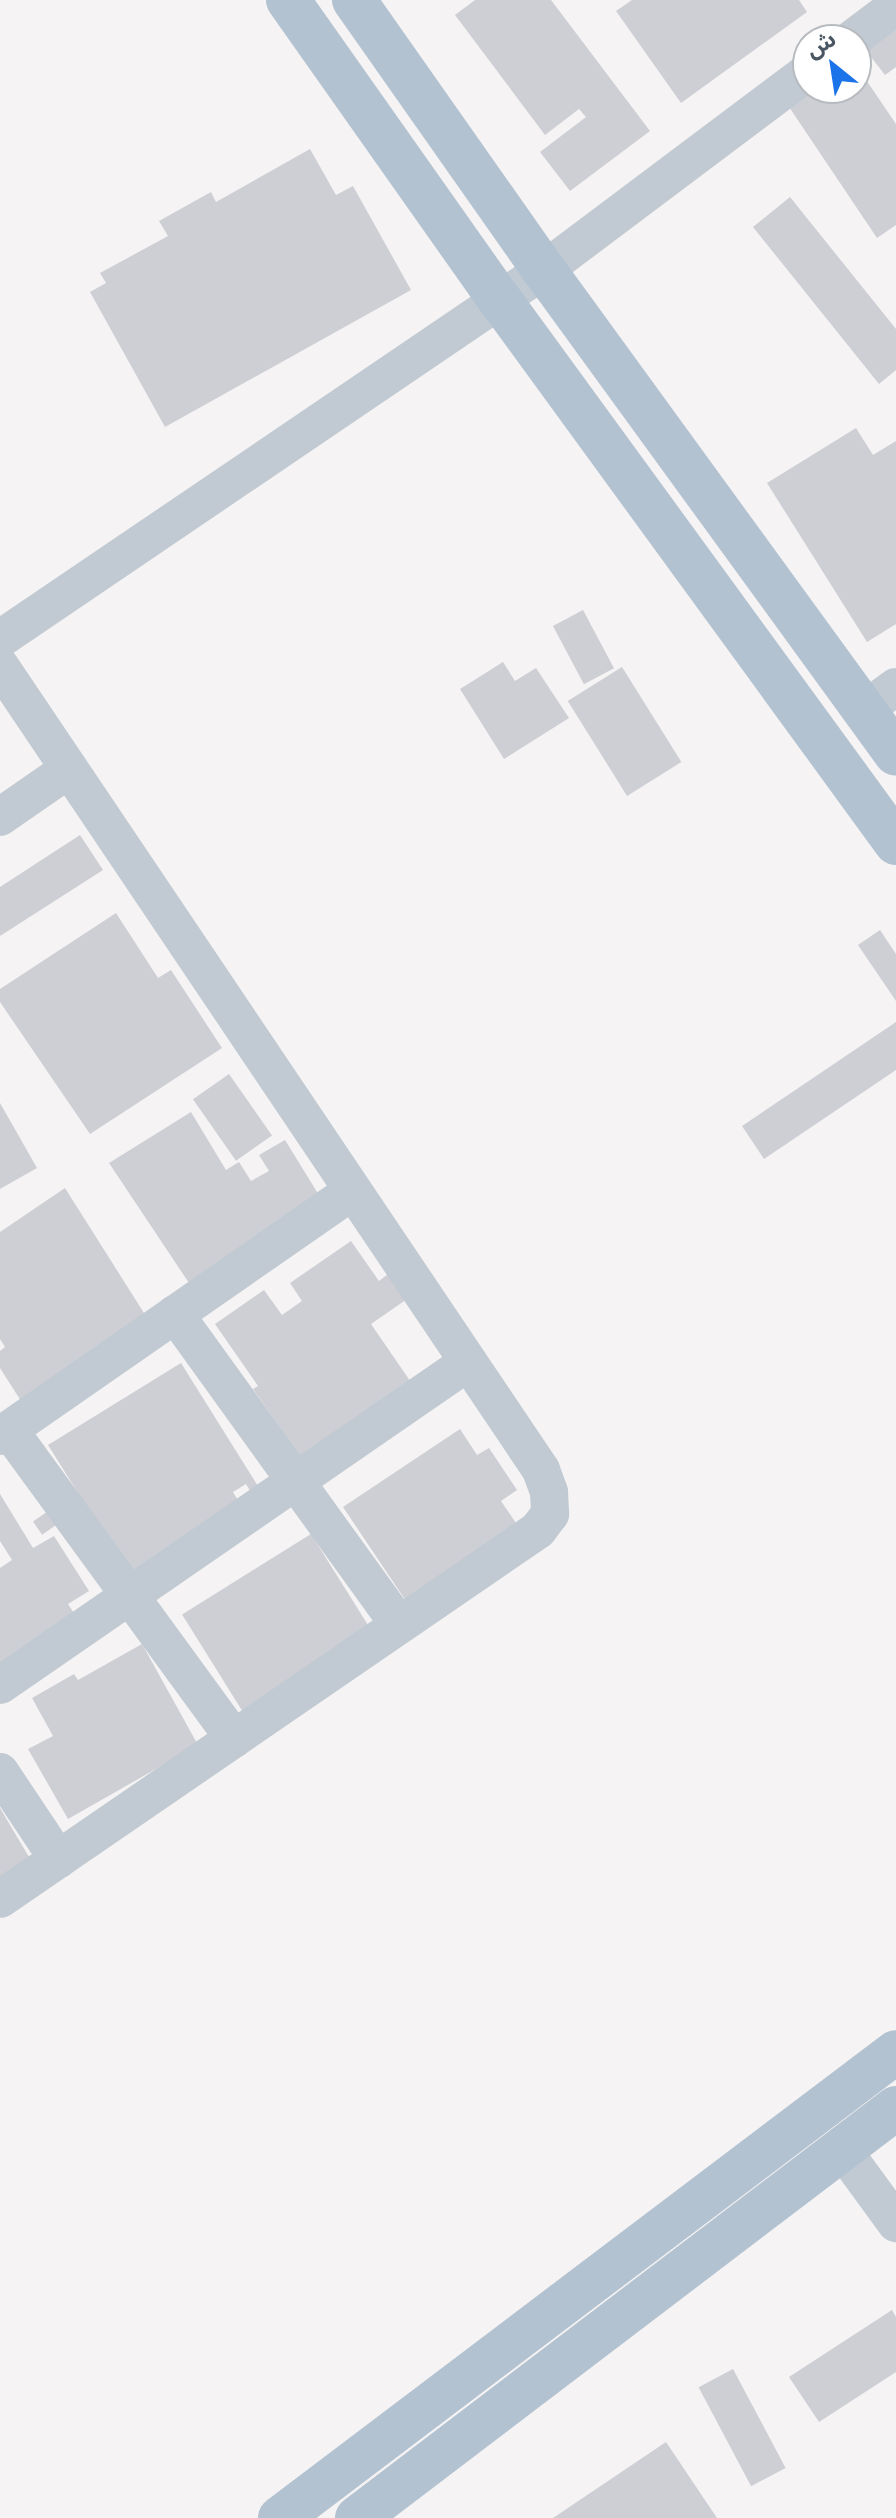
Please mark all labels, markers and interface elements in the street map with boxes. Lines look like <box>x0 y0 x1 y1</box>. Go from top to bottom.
north arrow <box>792 24 872 104</box>
text: ش <box>800 24 842 66</box>

